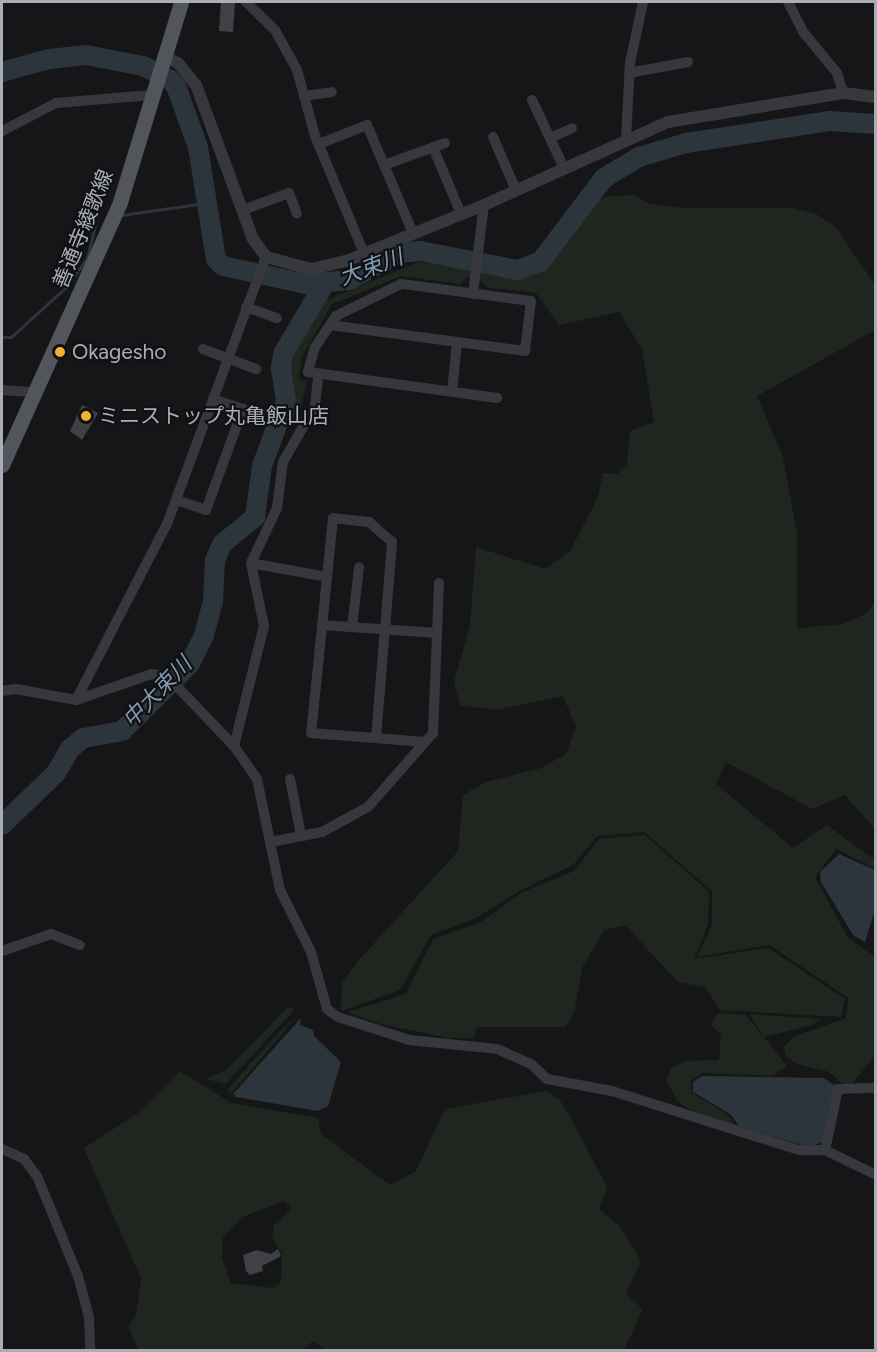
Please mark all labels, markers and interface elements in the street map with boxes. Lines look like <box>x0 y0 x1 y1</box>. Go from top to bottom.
street label: 善通寺綾歌線 <box>48 166 118 292</box>
water label: 大束川 <box>335 243 407 291</box>
place label: Okagesho <box>72 339 166 365</box>
marker: Okagesho <box>53 345 67 359</box>
place label: ミニストップ丸亀飯山店 <box>98 403 329 429</box>
marker: ミニストップ丸亀飯山店 <box>79 409 93 423</box>
water label: 中大束川 <box>117 651 197 733</box>

